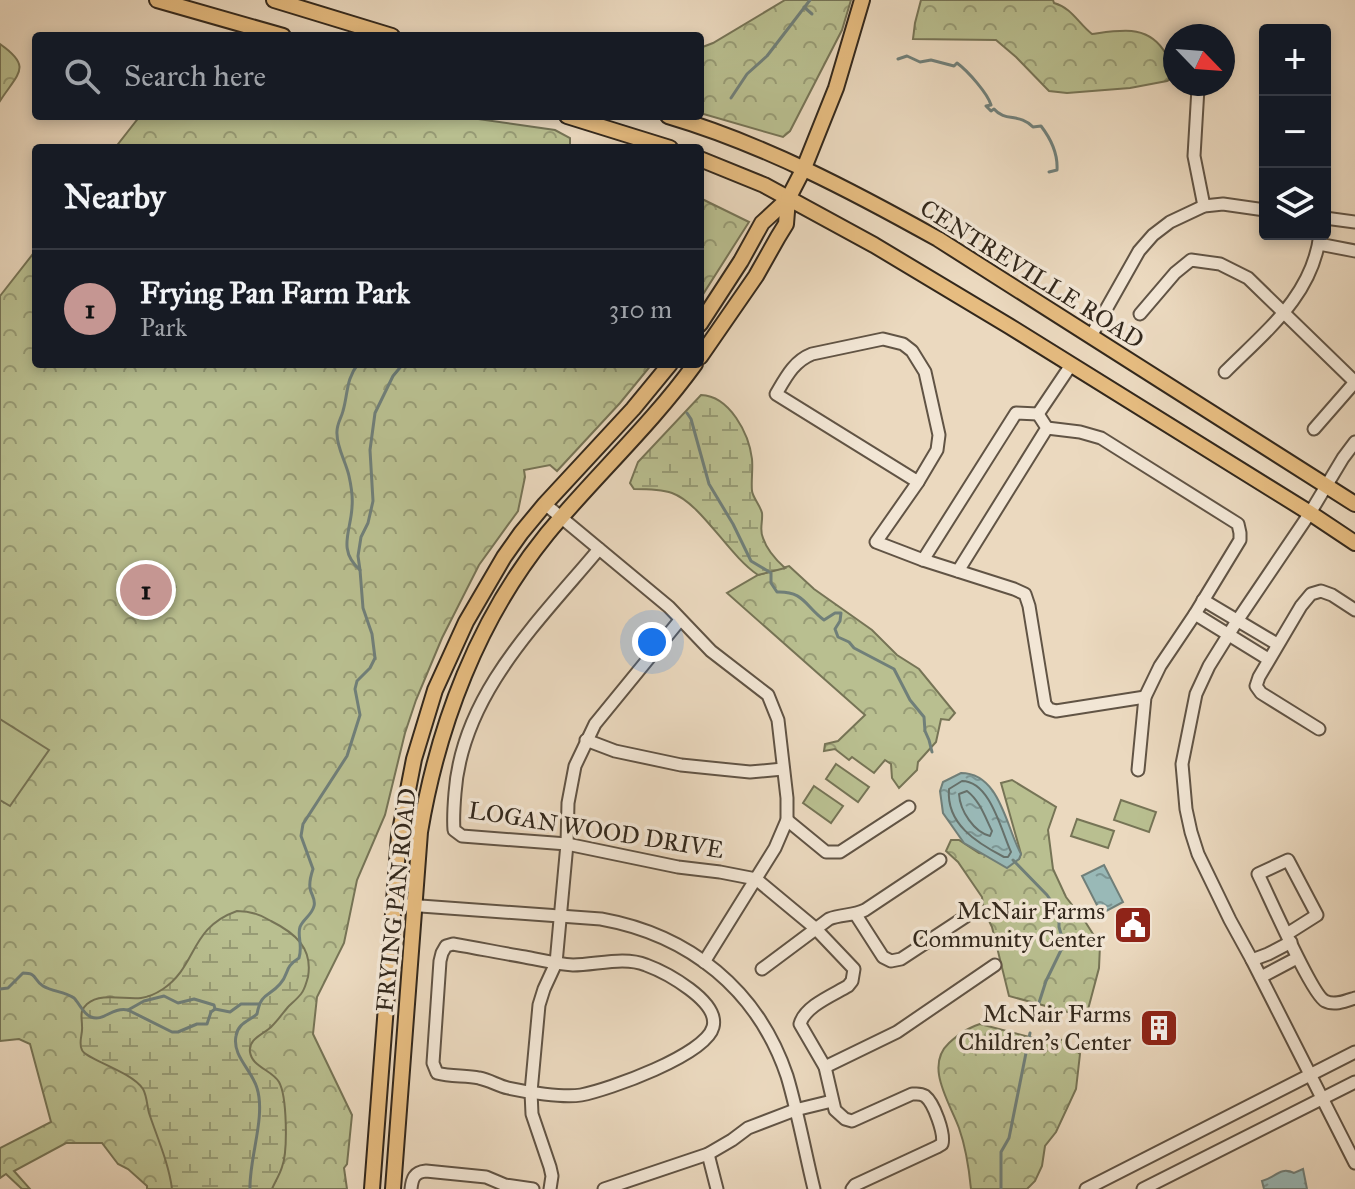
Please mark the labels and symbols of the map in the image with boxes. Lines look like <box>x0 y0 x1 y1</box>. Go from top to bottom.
north arrow <box>1163 24 1235 96</box>
street label: CENTREVILLE ROAD <box>914 193 1150 355</box>
pin: 1 <box>120 560 172 620</box>
your location <box>632 622 672 662</box>
street label: FRYING PAN ROAD <box>369 787 423 1013</box>
street label: LOGAN WOOD DRIVE <box>466 795 726 865</box>
place label: McNair Farms Community Center <box>912 896 1105 954</box>
public building icon: McNair Farms Community Center <box>1112 904 1154 946</box>
place label: McNair Farms Children's Center <box>958 999 1131 1057</box>
building icon: McNair Farms Children's Center <box>1138 1007 1180 1049</box>

